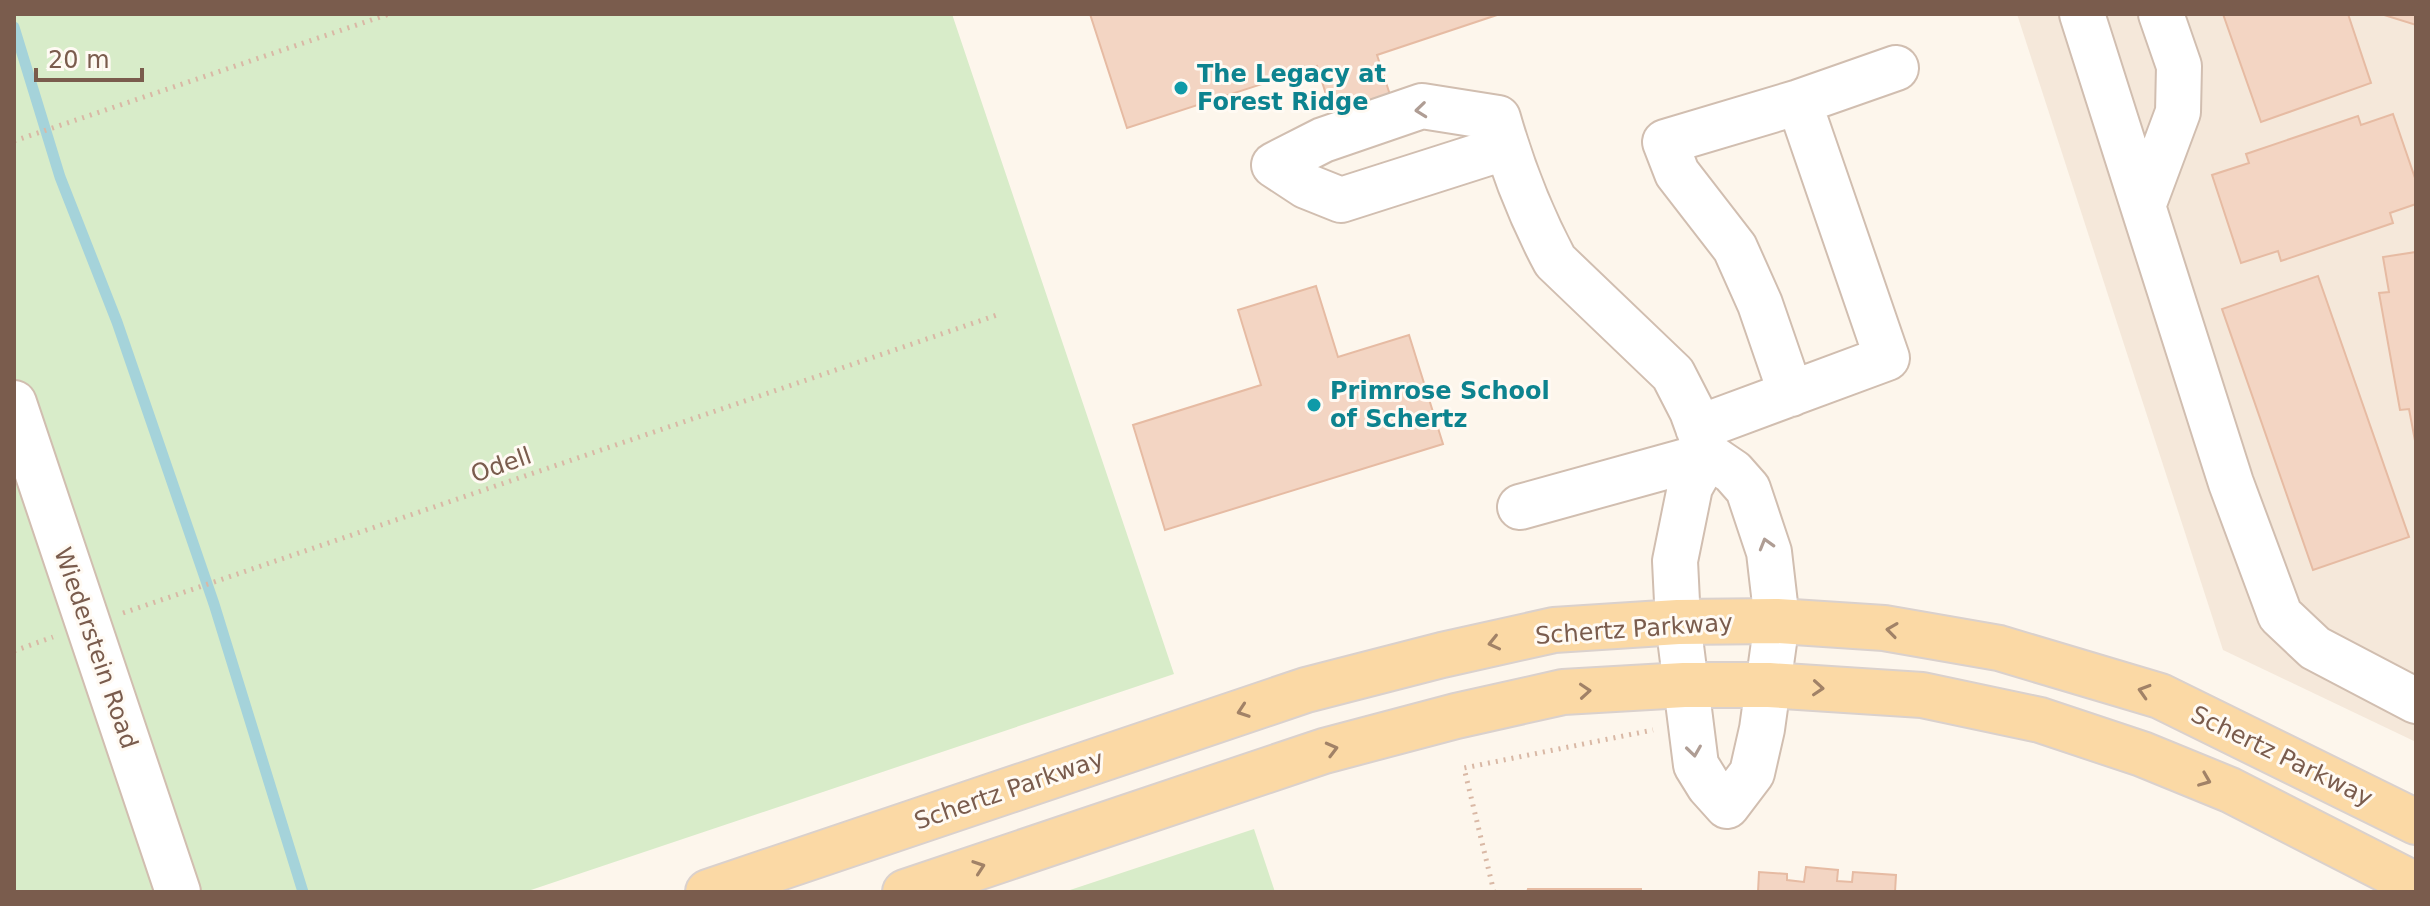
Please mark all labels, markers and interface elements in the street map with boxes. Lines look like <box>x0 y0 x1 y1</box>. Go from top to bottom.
scale bar <box>36 32 142 82</box>
text: 20 m <box>48 46 110 74</box>
place label: The Legacy at Forest Ridge <box>1197 60 1386 116</box>
marker: The Legacy at Forest Ridge <box>1172 79 1190 97</box>
one-way arrow <box>1415 101 1428 118</box>
place label: Primrose School of Schertz <box>1330 377 1550 433</box>
marker: Primrose School of Schertz <box>1305 396 1323 414</box>
street label: Odell <box>467 442 535 488</box>
one-way arrow <box>1759 538 1775 552</box>
street label: Wiederstein Road <box>48 544 144 752</box>
street label: Schertz Parkway <box>1534 608 1734 650</box>
one-way arrow <box>1885 622 1899 639</box>
one-way arrow <box>1488 634 1501 651</box>
one-way arrow <box>1812 679 1825 696</box>
one-way arrow <box>1579 683 1592 700</box>
one-way arrow <box>2138 684 2152 700</box>
street label: Schertz Parkway <box>2187 700 2377 812</box>
one-way arrow <box>1237 702 1251 718</box>
one-way arrow <box>1324 741 1338 758</box>
street label: Schertz Parkway <box>911 744 1107 836</box>
one-way arrow <box>1685 744 1702 757</box>
one-way arrow <box>2197 770 2211 786</box>
one-way arrow <box>972 860 985 876</box>

